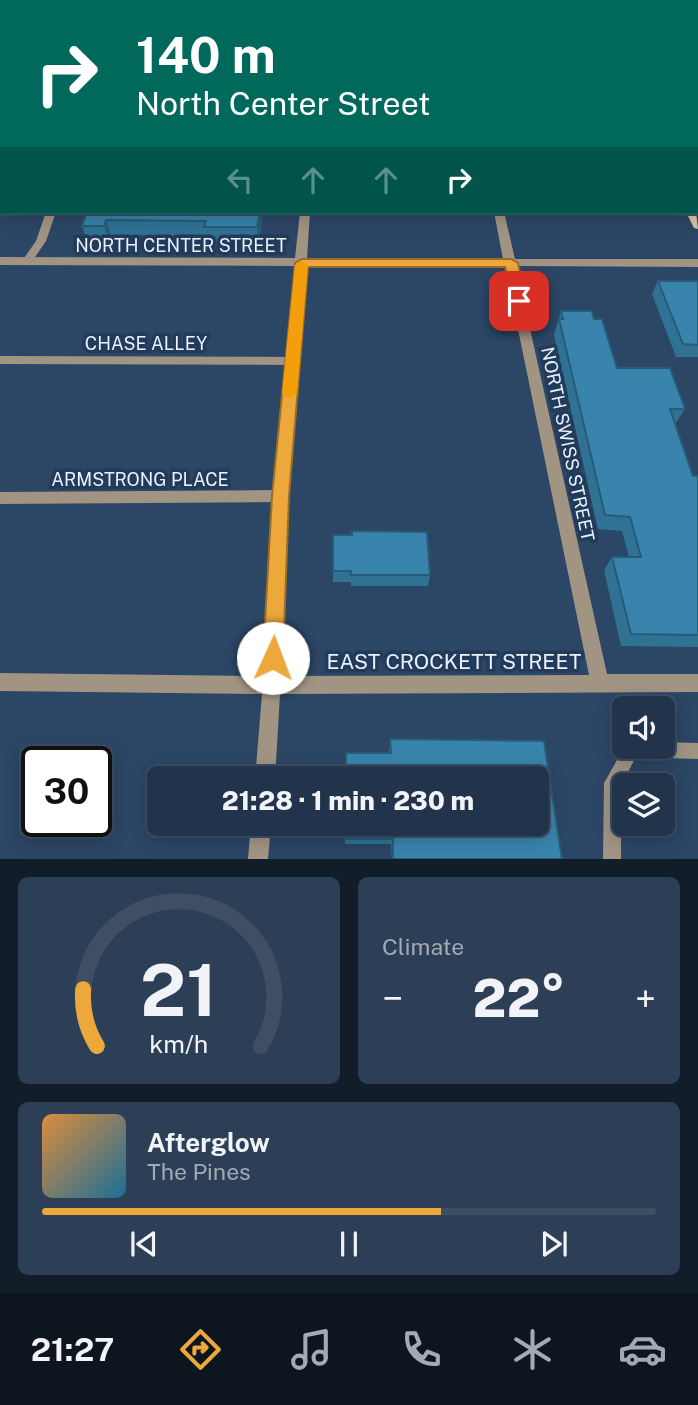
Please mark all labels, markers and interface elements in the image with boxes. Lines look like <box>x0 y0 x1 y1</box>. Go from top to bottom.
text: 140 m <box>136 26 276 84</box>
icon: right <box>21 28 112 119</box>
text: North Center Street <box>136 85 431 122</box>
icon: left <box>221 161 259 199</box>
icon: ahead <box>294 161 332 199</box>
icon: ahead <box>367 161 405 199</box>
icon: right <box>440 161 478 199</box>
street label: NORTH CENTER STREET <box>75 235 287 256</box>
pin <box>489 271 549 331</box>
icon: arrive <box>500 282 538 320</box>
street label: CHASE ALLEY <box>85 333 207 354</box>
street label: NORTH SWISS STREET <box>537 345 599 543</box>
street label: ARMSTRONG PLACE <box>51 469 229 490</box>
position arrow <box>236 621 310 695</box>
street label: EAST CROCKETT STREET <box>327 649 581 674</box>
map controls <box>612 696 675 836</box>
button: sound <box>612 696 675 759</box>
speed limit sign: 30 <box>21 746 112 837</box>
button: layers <box>612 773 675 836</box>
text: 21:28 · 1 min · 230 m <box>222 785 474 816</box>
text: Climate <box>382 933 464 960</box>
text: 21 <box>140 948 218 1033</box>
text: 22° <box>473 968 565 1029</box>
text: − <box>382 976 403 1021</box>
text: + <box>635 976 656 1021</box>
text: km/h <box>150 1029 208 1059</box>
text: Afterglow <box>147 1127 270 1158</box>
text: The Pines <box>147 1158 251 1185</box>
icon: previous <box>125 1225 163 1263</box>
icon: pause <box>330 1225 368 1263</box>
icon: next <box>535 1225 573 1263</box>
icon: directions <box>176 1325 225 1374</box>
icon: music <box>287 1325 336 1374</box>
icon: phone <box>397 1325 446 1374</box>
icon: climate <box>508 1325 557 1374</box>
icon: car <box>618 1325 667 1374</box>
text: 21:27 <box>31 1331 114 1368</box>

